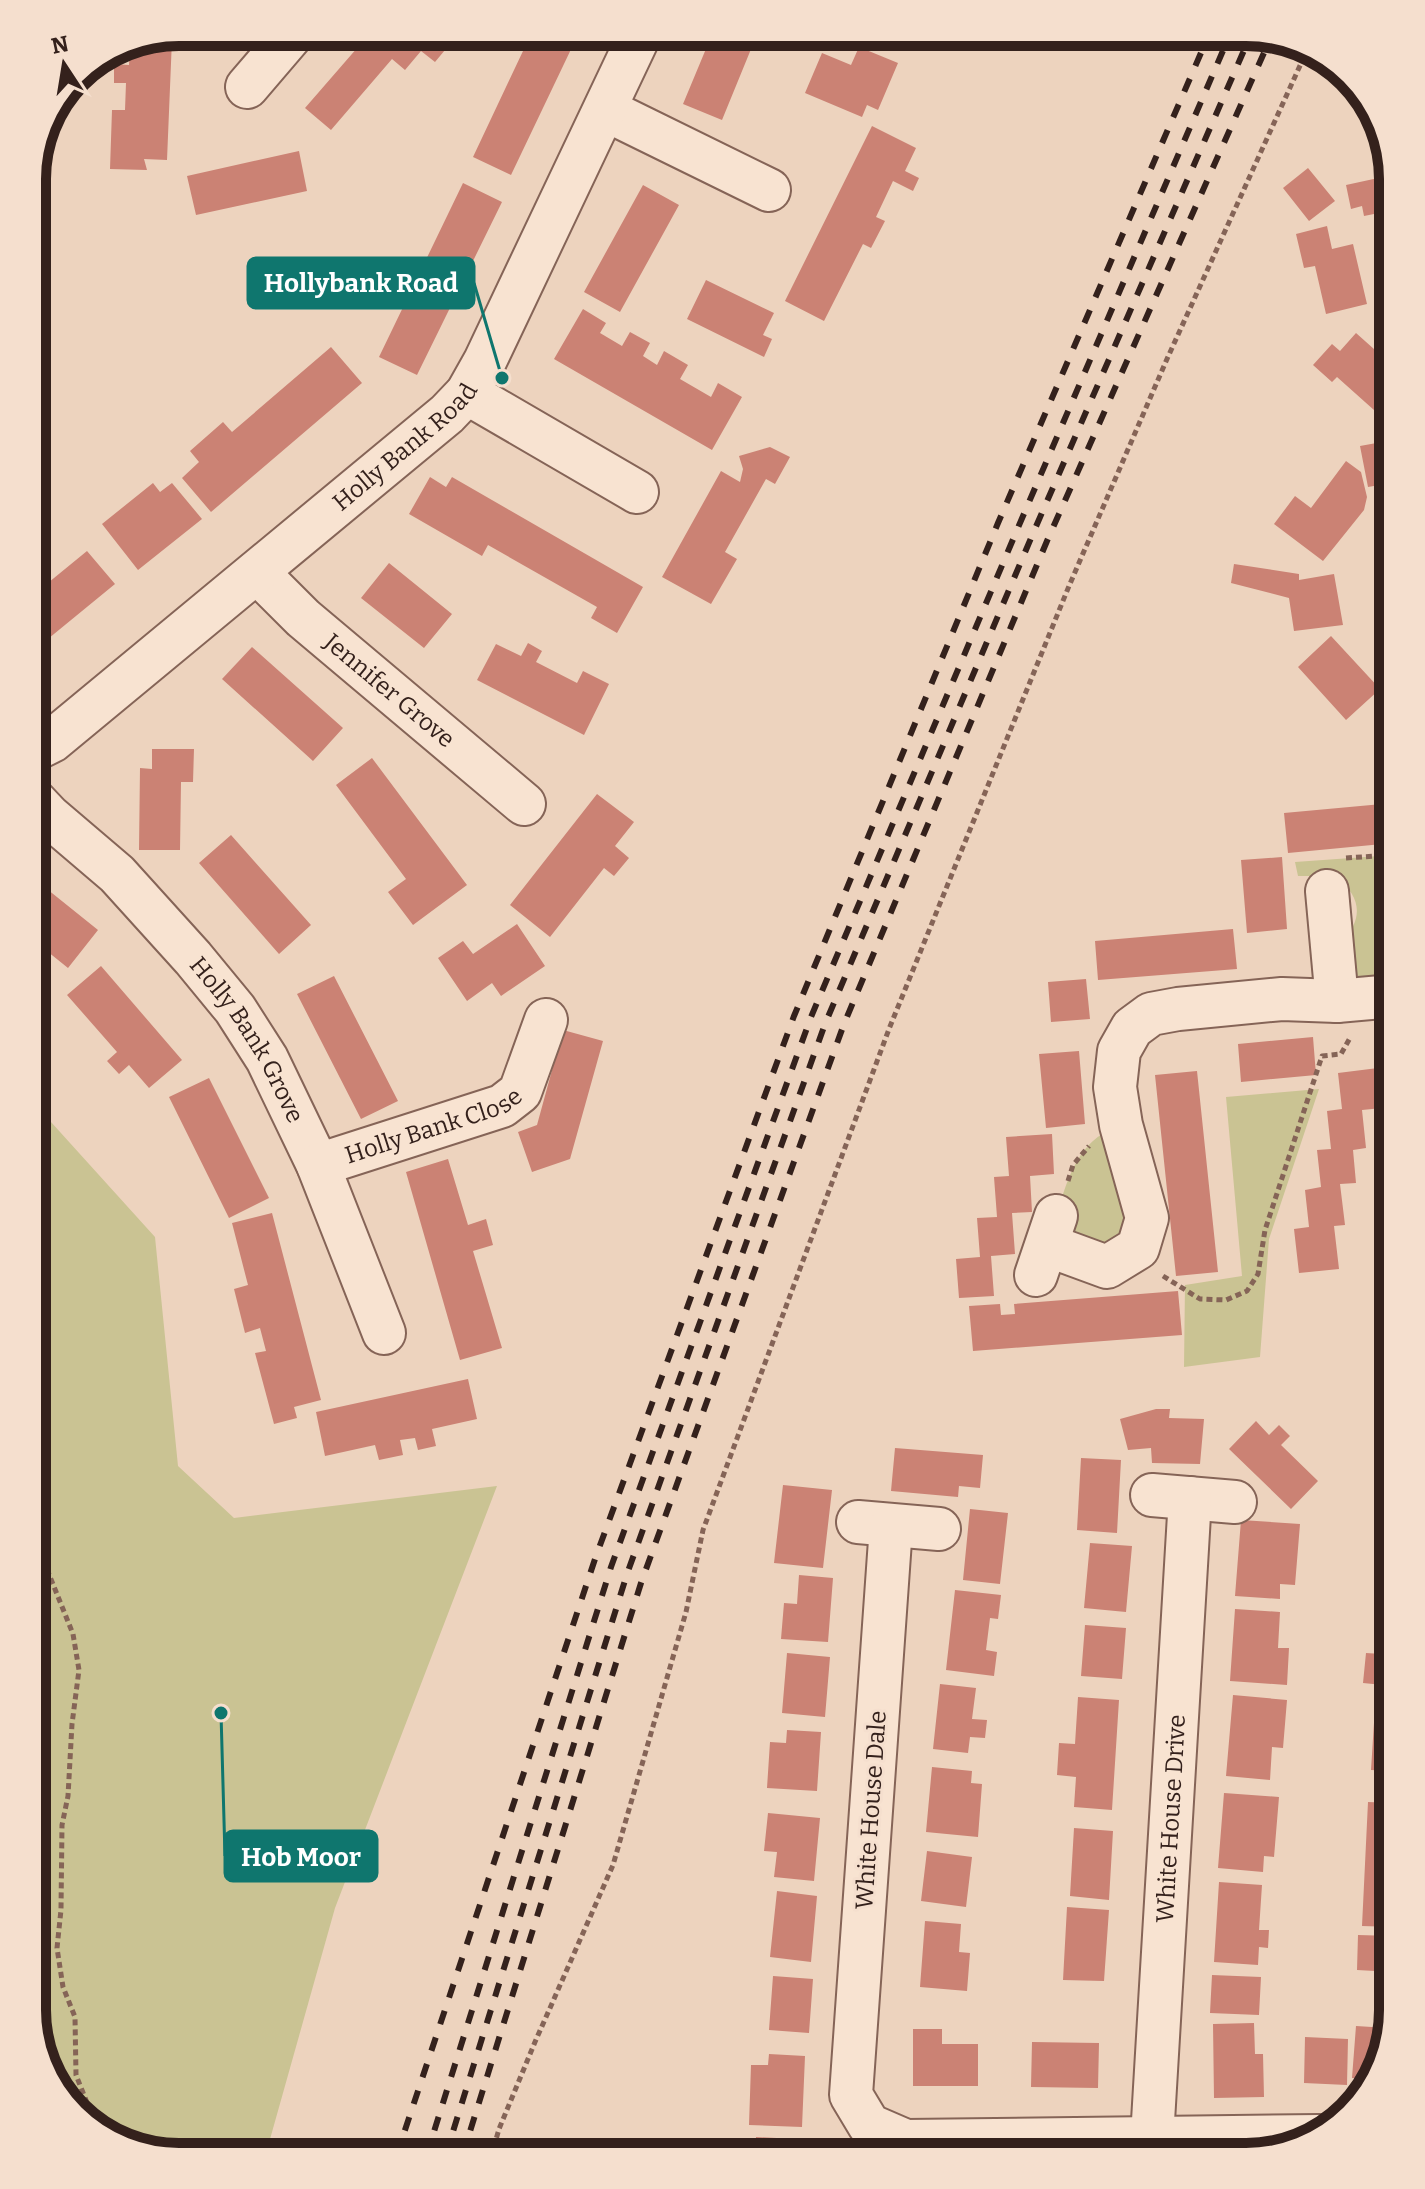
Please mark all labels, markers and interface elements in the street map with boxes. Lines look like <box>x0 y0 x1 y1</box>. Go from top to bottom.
north arrow <box>24 24 104 104</box>
text: N <box>49 30 71 60</box>
callout: Hollybank Road <box>248 258 474 308</box>
text: Hollybank Road <box>264 268 458 299</box>
street label: Holly Bank Road <box>327 379 483 517</box>
street label: Jennifer Grove <box>318 627 460 753</box>
street label: Holly Bank Grove <box>184 951 310 1127</box>
street label: Holly Bank Close <box>342 1082 528 1169</box>
street label: White House Dale <box>850 1710 892 1910</box>
street label: White House Drive <box>1151 1714 1191 1924</box>
callout: Hob Moor <box>225 1831 377 1881</box>
text: Hob Moor <box>241 1842 361 1873</box>

